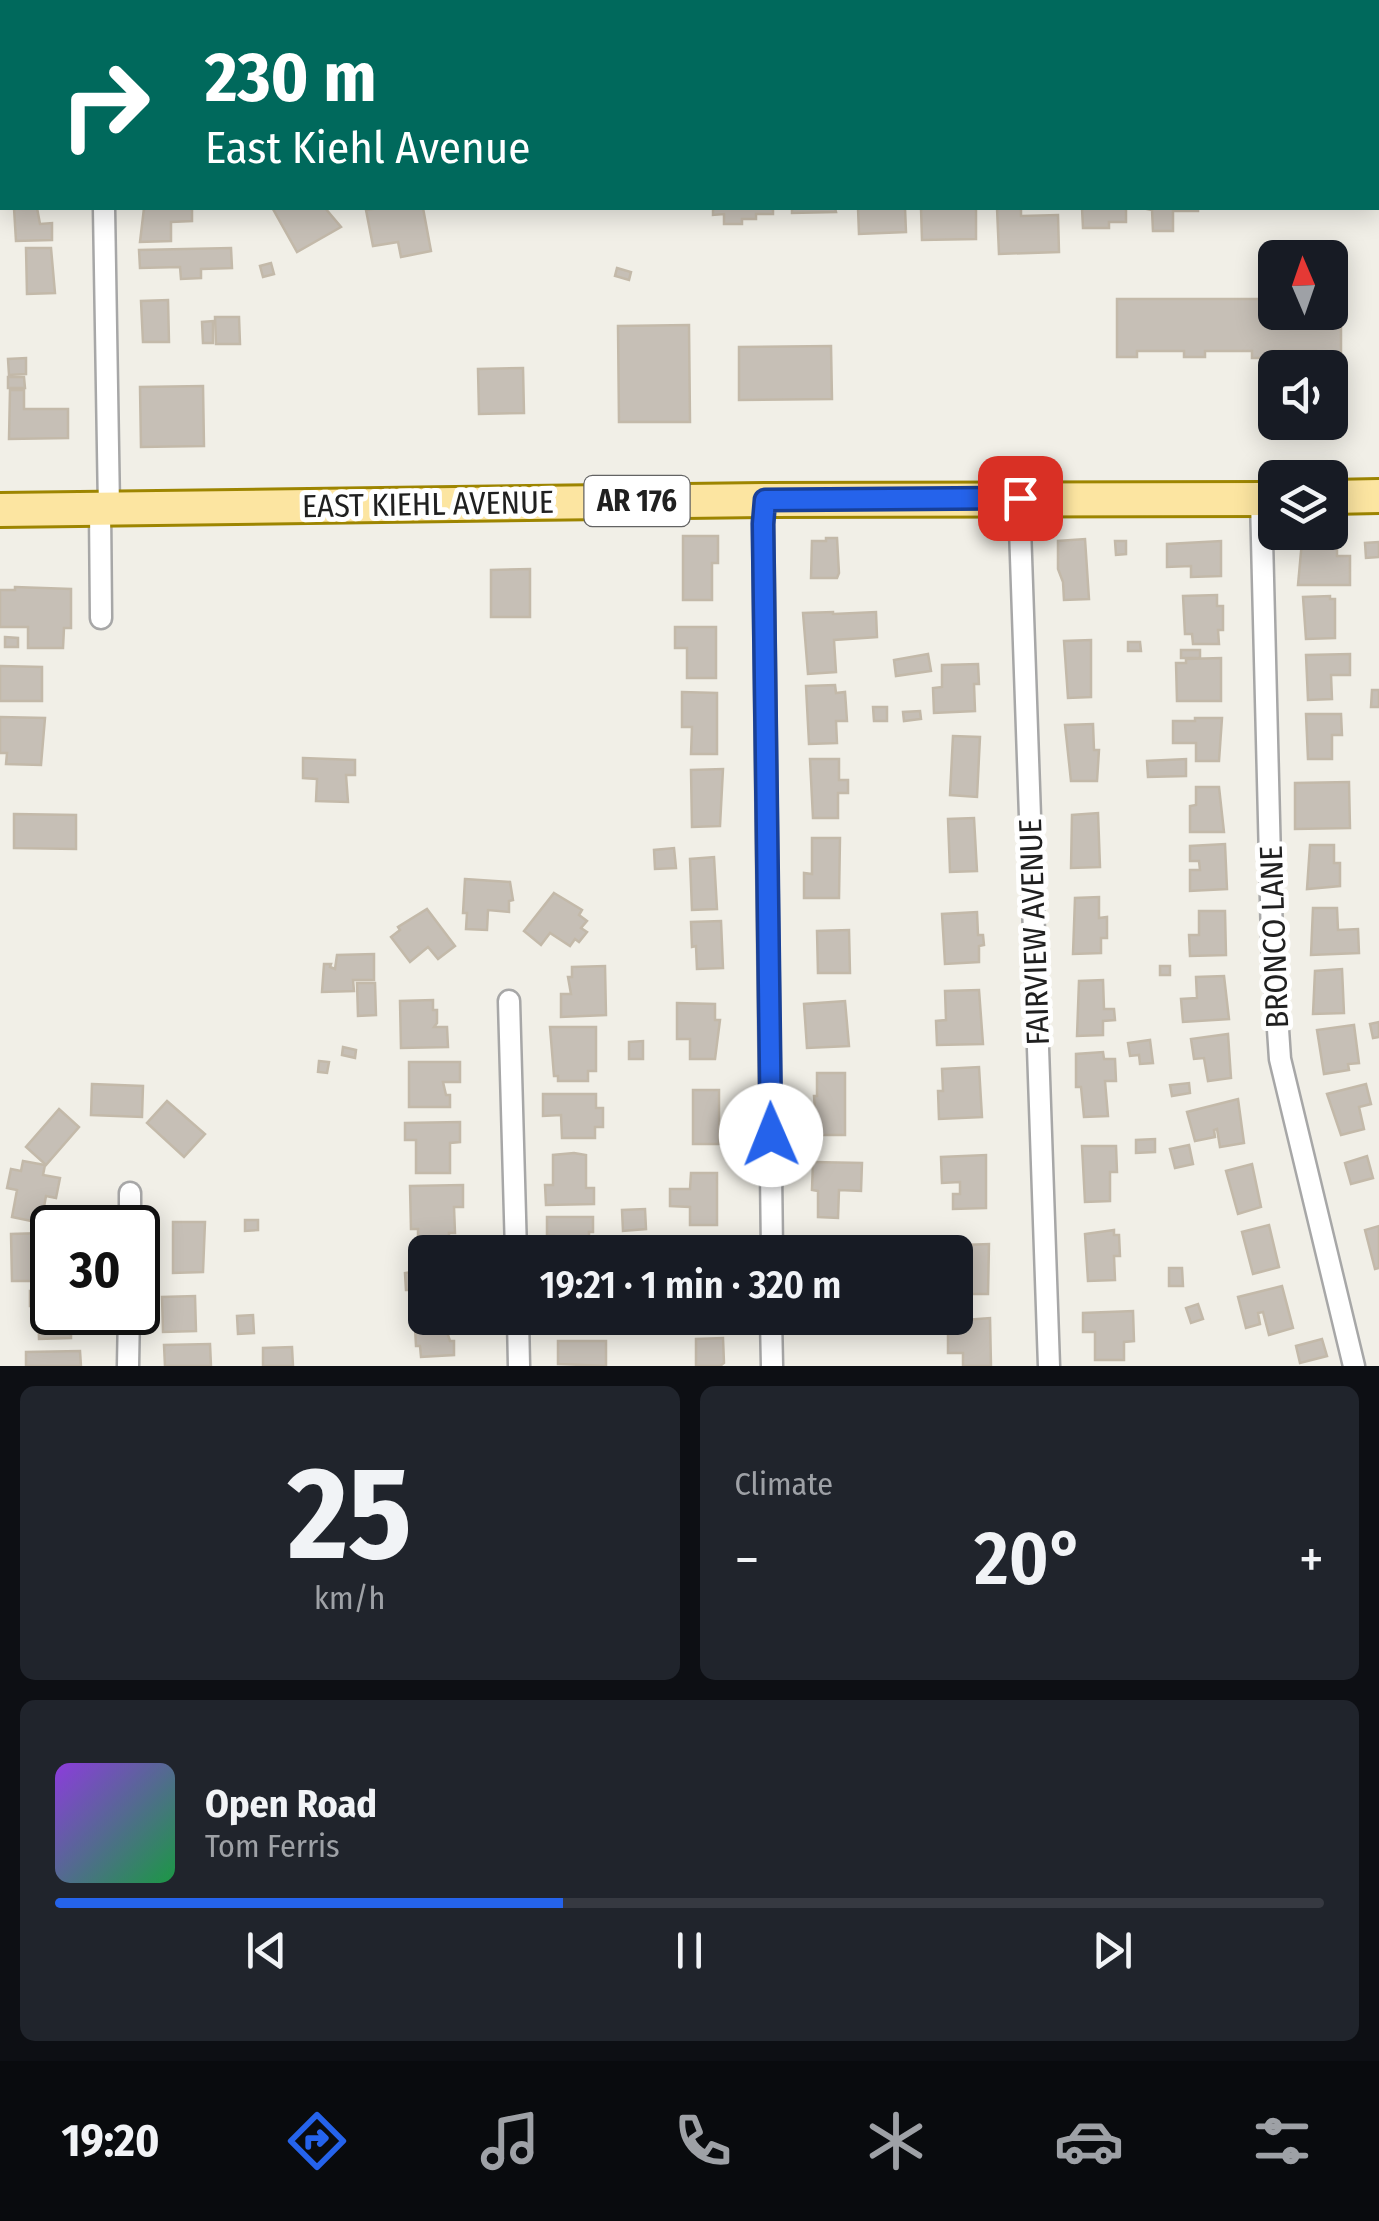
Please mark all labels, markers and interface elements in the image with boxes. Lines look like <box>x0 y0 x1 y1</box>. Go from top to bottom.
text: 230 m <box>205 36 377 120</box>
icon: right <box>40 40 170 170</box>
text: East Kiehl Avenue <box>205 121 531 175</box>
north arrow <box>1258 240 1348 330</box>
map controls <box>1258 240 1348 550</box>
button: sound <box>1258 350 1348 440</box>
pin <box>978 456 1063 541</box>
button: layers <box>1258 460 1348 550</box>
icon: arrive <box>993 471 1048 526</box>
road number: AR 176 <box>584 476 690 526</box>
street label: EAST KIEHL AVENUE <box>302 483 554 525</box>
street label: FAIRVIEW AVENUE <box>1011 818 1057 1046</box>
street label: BRONCO LANE <box>1252 845 1296 1029</box>
position arrow <box>719 1083 823 1187</box>
speed limit sign: 30 <box>30 1205 160 1335</box>
text: 19:21 · 1 min · 320 m <box>540 1262 841 1308</box>
text: 25 <box>288 1436 412 1592</box>
text: Climate <box>735 1465 833 1503</box>
text: 20° <box>974 1514 1084 1604</box>
text: − <box>735 1527 759 1593</box>
text: + <box>1299 1527 1324 1593</box>
text: km/h <box>314 1579 385 1617</box>
text: Open Road <box>205 1781 377 1827</box>
text: Tom Ferris <box>205 1827 340 1865</box>
icon: previous <box>239 1923 294 1978</box>
icon: pause <box>662 1923 717 1978</box>
icon: next <box>1085 1923 1140 1978</box>
icon: directions <box>282 2106 352 2176</box>
icon: music <box>475 2106 545 2176</box>
icon: phone <box>668 2106 738 2176</box>
icon: climate <box>861 2106 931 2176</box>
icon: car <box>1054 2106 1124 2176</box>
icon: filters <box>1247 2106 1317 2176</box>
text: 19:20 <box>61 2114 160 2168</box>

